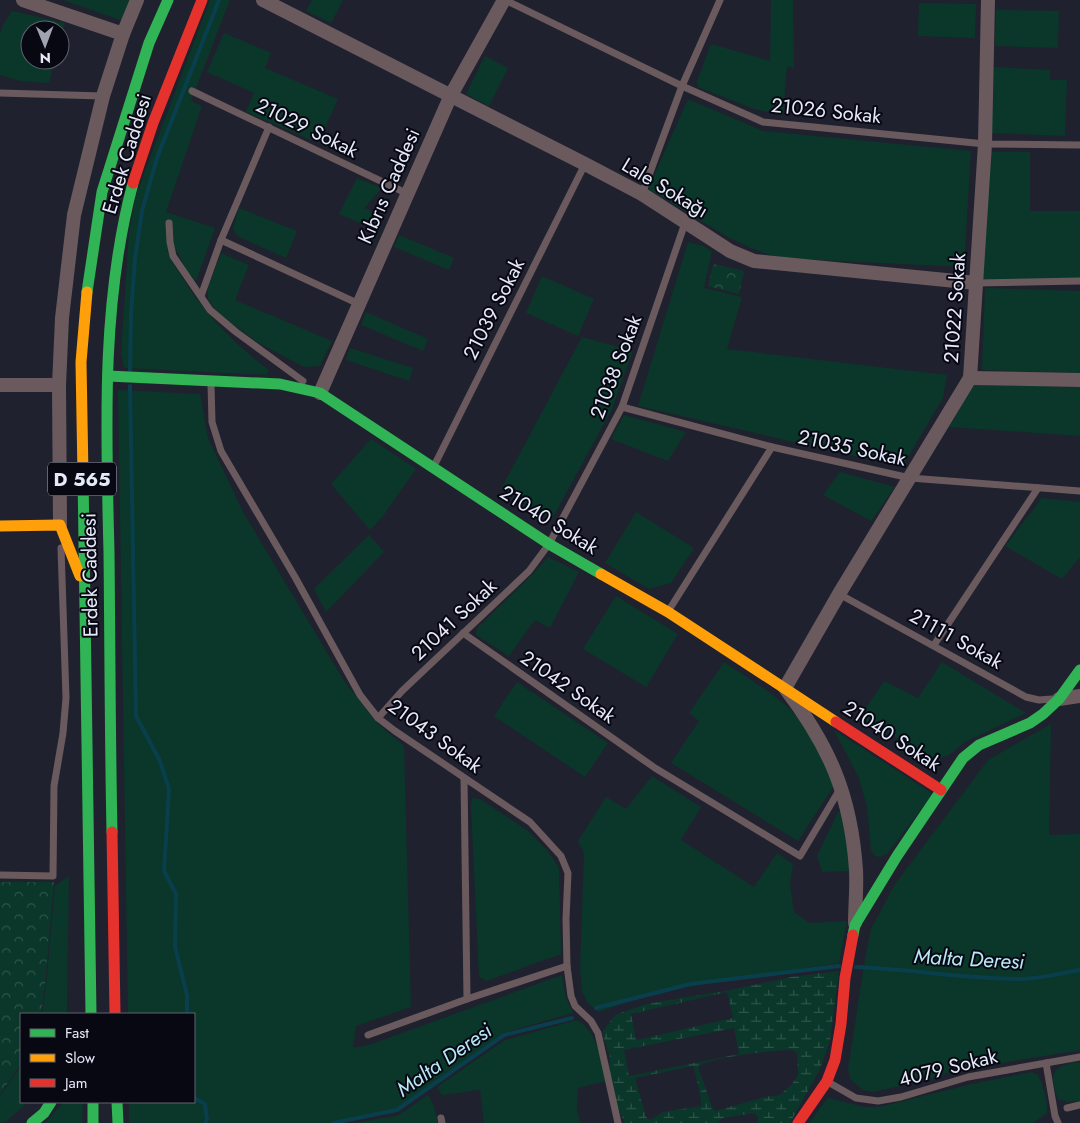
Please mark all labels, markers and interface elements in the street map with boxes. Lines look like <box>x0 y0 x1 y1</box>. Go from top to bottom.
north arrow <box>20 20 70 70</box>
text: N <box>39 48 51 68</box>
street label: Erdek Caddesi <box>95 90 159 218</box>
street label: 21029 Sokak <box>251 91 363 165</box>
street label: 21026 Sokak <box>770 91 883 131</box>
street label: Kıbrıs Caddesi <box>351 124 427 248</box>
street label: Lale Sokağı <box>616 151 714 225</box>
street label: 21022 Sokak <box>937 252 973 364</box>
street label: 21039 Sokak <box>456 253 532 365</box>
street label: 21038 Sokak <box>583 311 649 423</box>
street label: 21035 Sokak <box>795 422 909 474</box>
road number: D 565 <box>48 462 116 496</box>
street label: 21040 Sokak <box>494 478 604 562</box>
street label: Erdek Caddesi <box>74 513 106 637</box>
street label: 21041 Sokak <box>405 572 504 667</box>
street label: 21111 Sokak <box>904 601 1008 677</box>
street label: 21042 Sokak <box>514 643 622 731</box>
street label: 21043 Sokak <box>382 692 488 780</box>
street label: 21040 Sokak <box>837 694 947 779</box>
water label: Malta Deresi <box>913 941 1026 977</box>
legend <box>20 1013 195 1103</box>
water label: Malta Deresi <box>390 1016 499 1104</box>
text: Fast <box>65 1022 89 1044</box>
street label: 4079 Sokak <box>896 1042 1001 1094</box>
text: Slow <box>65 1047 96 1069</box>
text: Jam <box>63 1072 88 1094</box>

